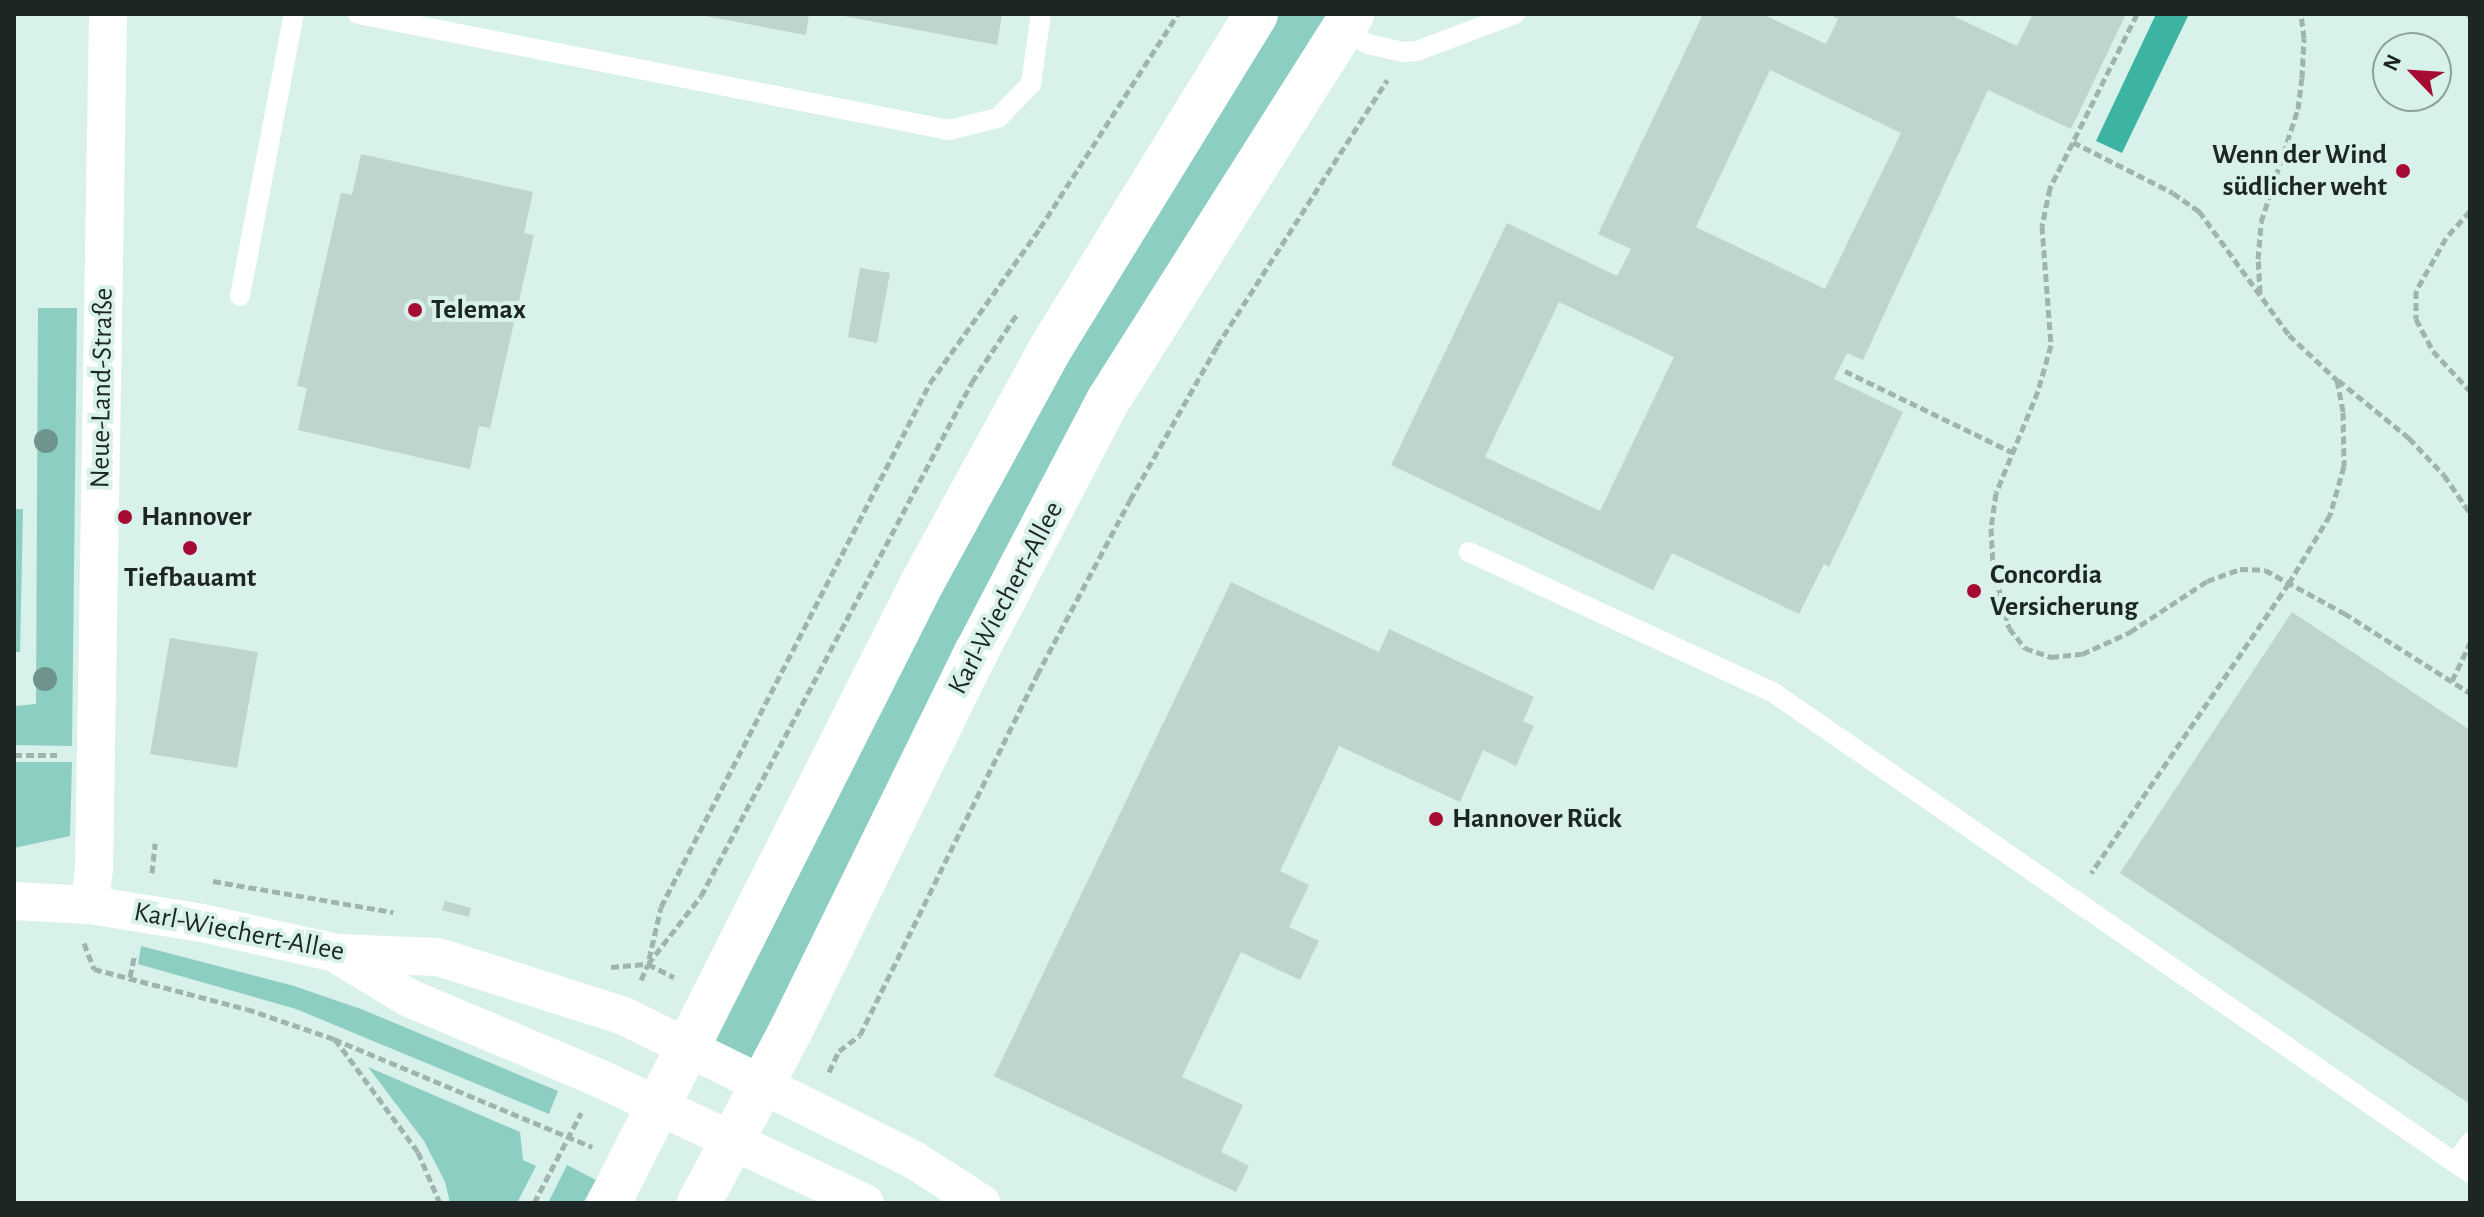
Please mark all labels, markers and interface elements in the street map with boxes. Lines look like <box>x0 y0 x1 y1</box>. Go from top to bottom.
north arrow <box>2372 32 2452 112</box>
text: N <box>2379 51 2405 74</box>
place label: Wenn der Wind südlicher weht <box>2212 138 2387 204</box>
marker: Wenn der Wind südlicher weht <box>2394 162 2412 180</box>
street label: Neue-Land-Straße <box>83 287 121 489</box>
place label: Telemax <box>431 293 526 327</box>
marker: Telemax <box>406 301 424 319</box>
street label: Karl-Wiechert-Allee <box>941 496 1071 700</box>
place label: Hannover <box>141 500 251 534</box>
marker: Hannover <box>116 508 134 526</box>
marker: Tiefbauamt <box>181 539 199 557</box>
place label: Concordia Versicherung <box>1990 558 2138 624</box>
place label: Tiefbauamt <box>124 561 256 595</box>
marker: Concordia Versicherung <box>1965 582 1983 600</box>
place label: Hannover Rück <box>1452 802 1622 836</box>
marker: Hannover Rück <box>1427 810 1445 828</box>
street label: Karl-Wiechert-Allee <box>131 895 347 969</box>

